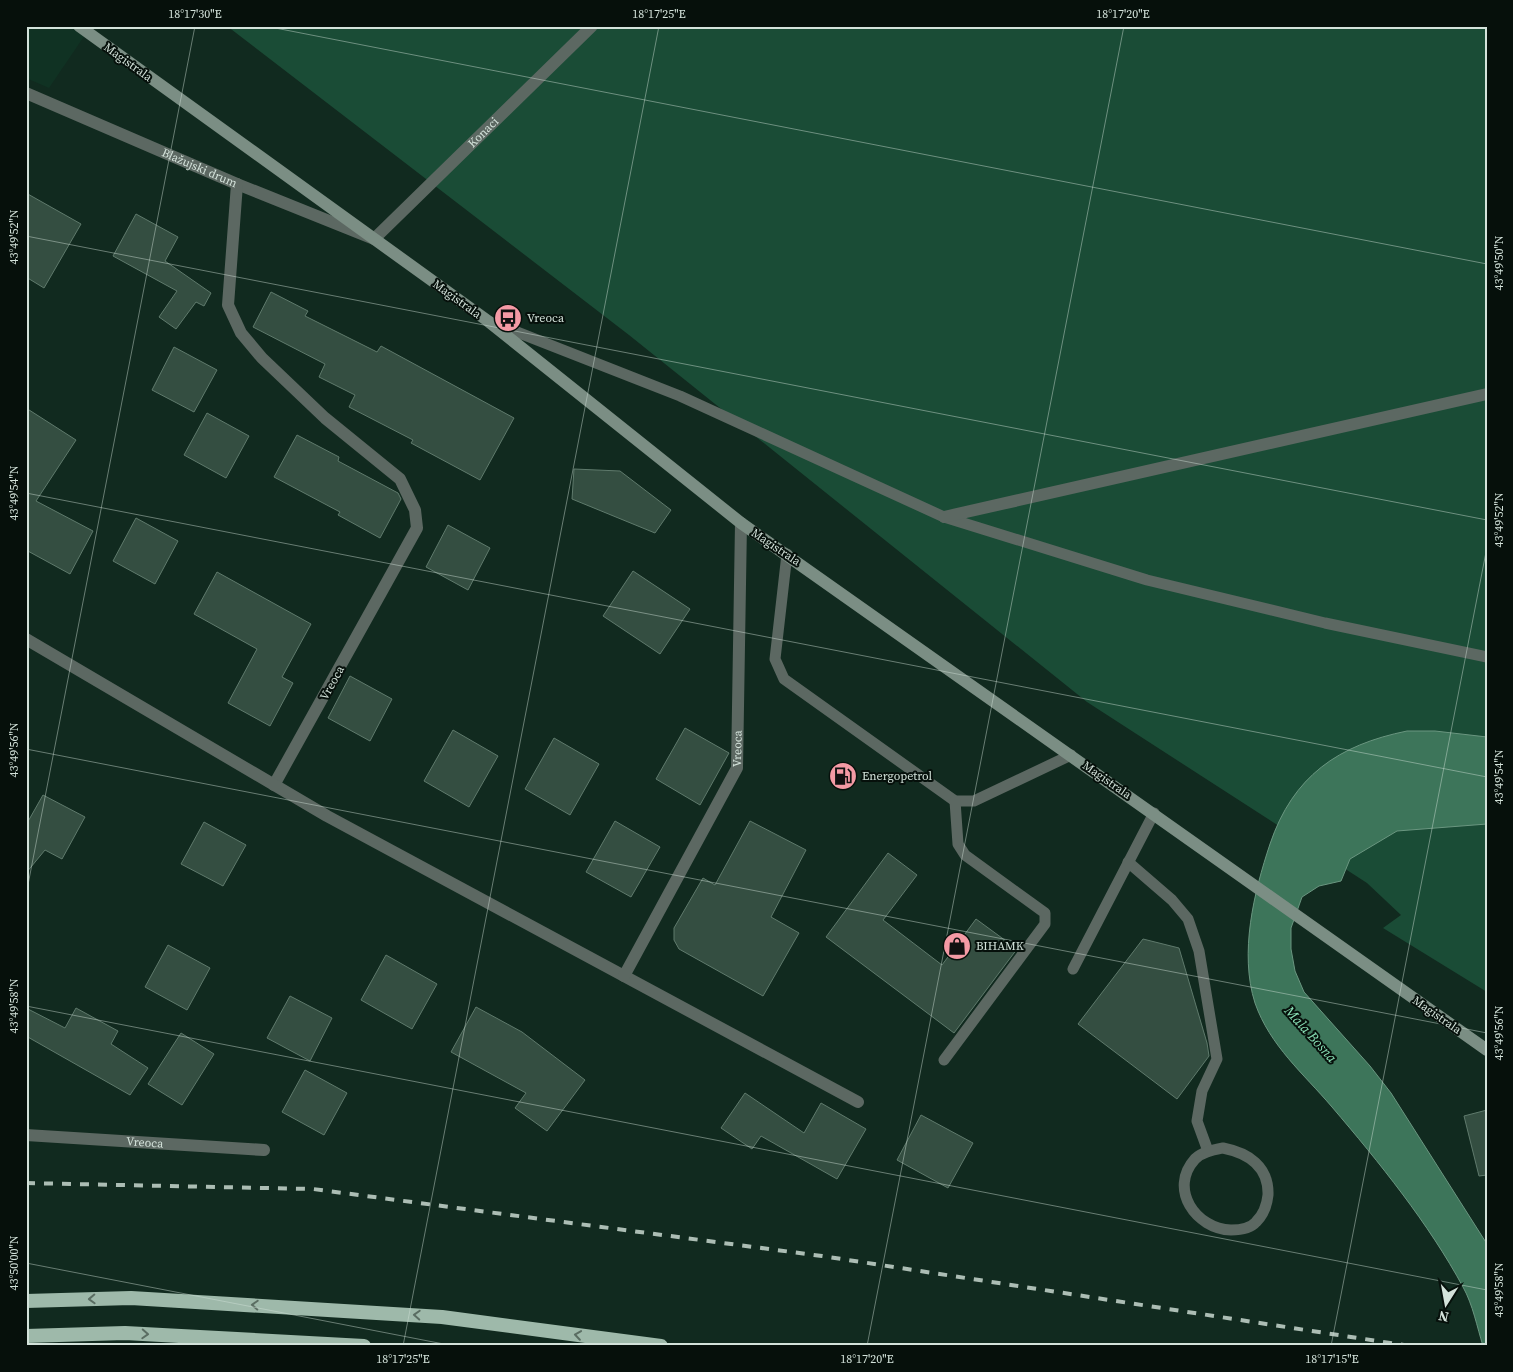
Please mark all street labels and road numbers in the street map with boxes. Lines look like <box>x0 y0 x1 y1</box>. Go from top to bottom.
street label: Magistrala <box>101 39 156 85</box>
street label: Konaci <box>464 113 502 151</box>
street label: Blažujski drum <box>159 145 240 191</box>
street label: Magistrala <box>430 276 485 322</box>
street label: Magistrala <box>748 525 804 570</box>
street label: Vreoca <box>316 662 348 703</box>
street label: Vreoca <box>729 729 746 767</box>
street label: Magistrala <box>1079 757 1135 803</box>
street label: Magistrala <box>1409 992 1465 1038</box>
street label: Vreoca <box>126 1133 165 1152</box>

